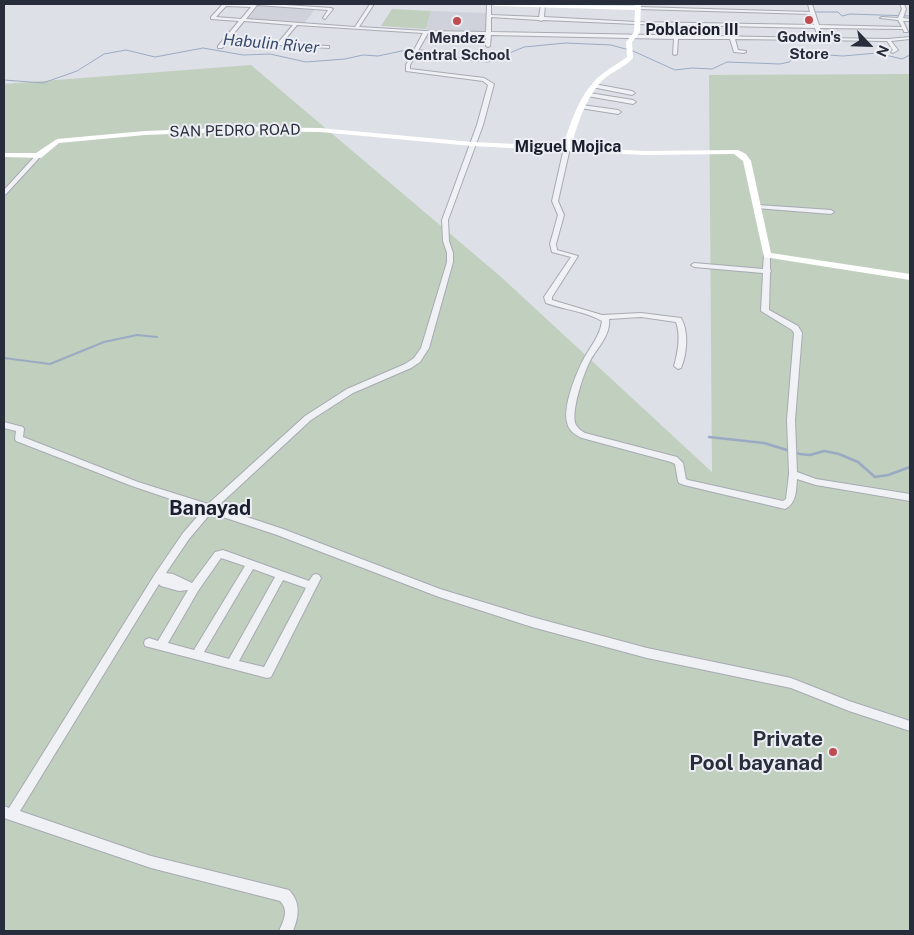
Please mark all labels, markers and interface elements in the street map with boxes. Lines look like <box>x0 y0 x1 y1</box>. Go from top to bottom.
marker: Godwin's Store <box>803 14 815 26</box>
marker: Mendez Central School <box>451 15 463 27</box>
district label: Poblacion III <box>645 20 739 40</box>
north arrow <box>844 20 894 70</box>
place label: Godwin's Store <box>777 28 841 63</box>
place label: Mendez Central School <box>404 29 510 64</box>
water label: Habulin River <box>222 30 320 58</box>
text: N <box>873 43 892 59</box>
street label: SAN PEDRO ROAD <box>169 121 301 141</box>
district label: Miguel Mojica <box>515 137 621 157</box>
district label: Banayad <box>169 497 251 521</box>
place label: Private Pool bayanad <box>689 727 823 777</box>
marker: Private Pool bayanad <box>827 746 839 758</box>

